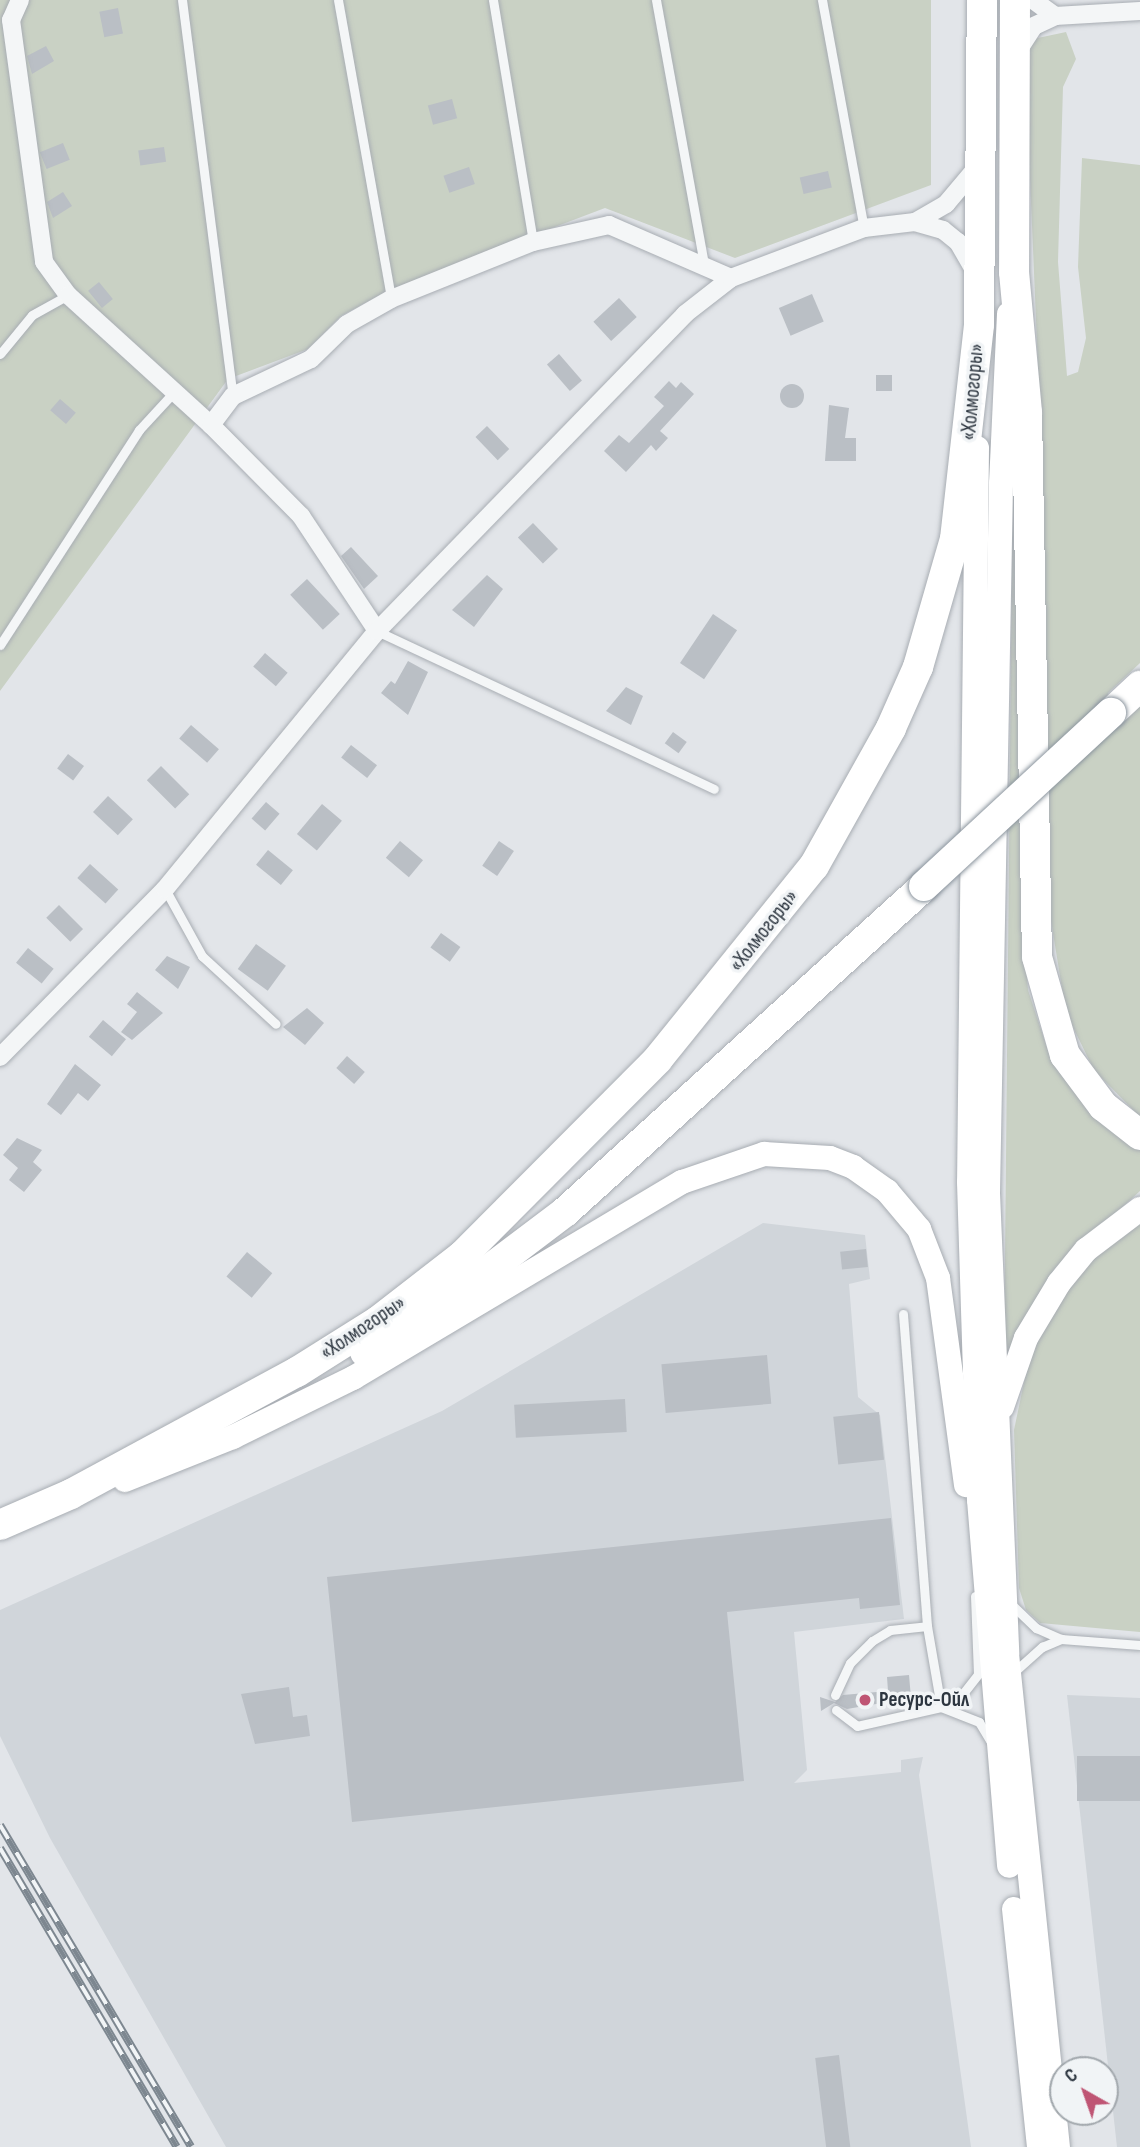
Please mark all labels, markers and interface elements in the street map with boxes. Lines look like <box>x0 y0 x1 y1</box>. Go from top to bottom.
street label: «Холмогоры» <box>956 343 990 441</box>
street label: «Холмогоры» <box>724 885 804 977</box>
street label: «Холмогоры» <box>316 1290 410 1366</box>
place label: Ресурс-Ойл <box>879 1687 969 1713</box>
marker: Ресурс-Ойл <box>857 1692 873 1708</box>
north arrow <box>1049 2056 1119 2126</box>
text: С <box>1060 2064 1083 2088</box>

